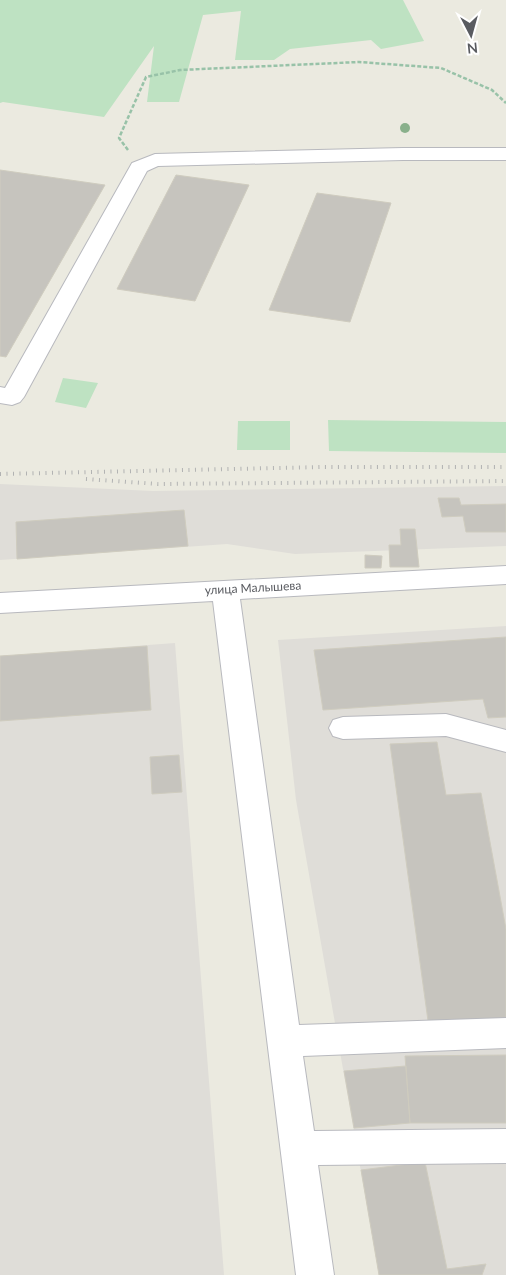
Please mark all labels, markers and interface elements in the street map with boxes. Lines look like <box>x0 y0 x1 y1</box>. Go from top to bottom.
north arrow <box>446 10 496 60</box>
text: N <box>466 39 479 57</box>
street label: улица Малышева <box>204 577 302 598</box>

